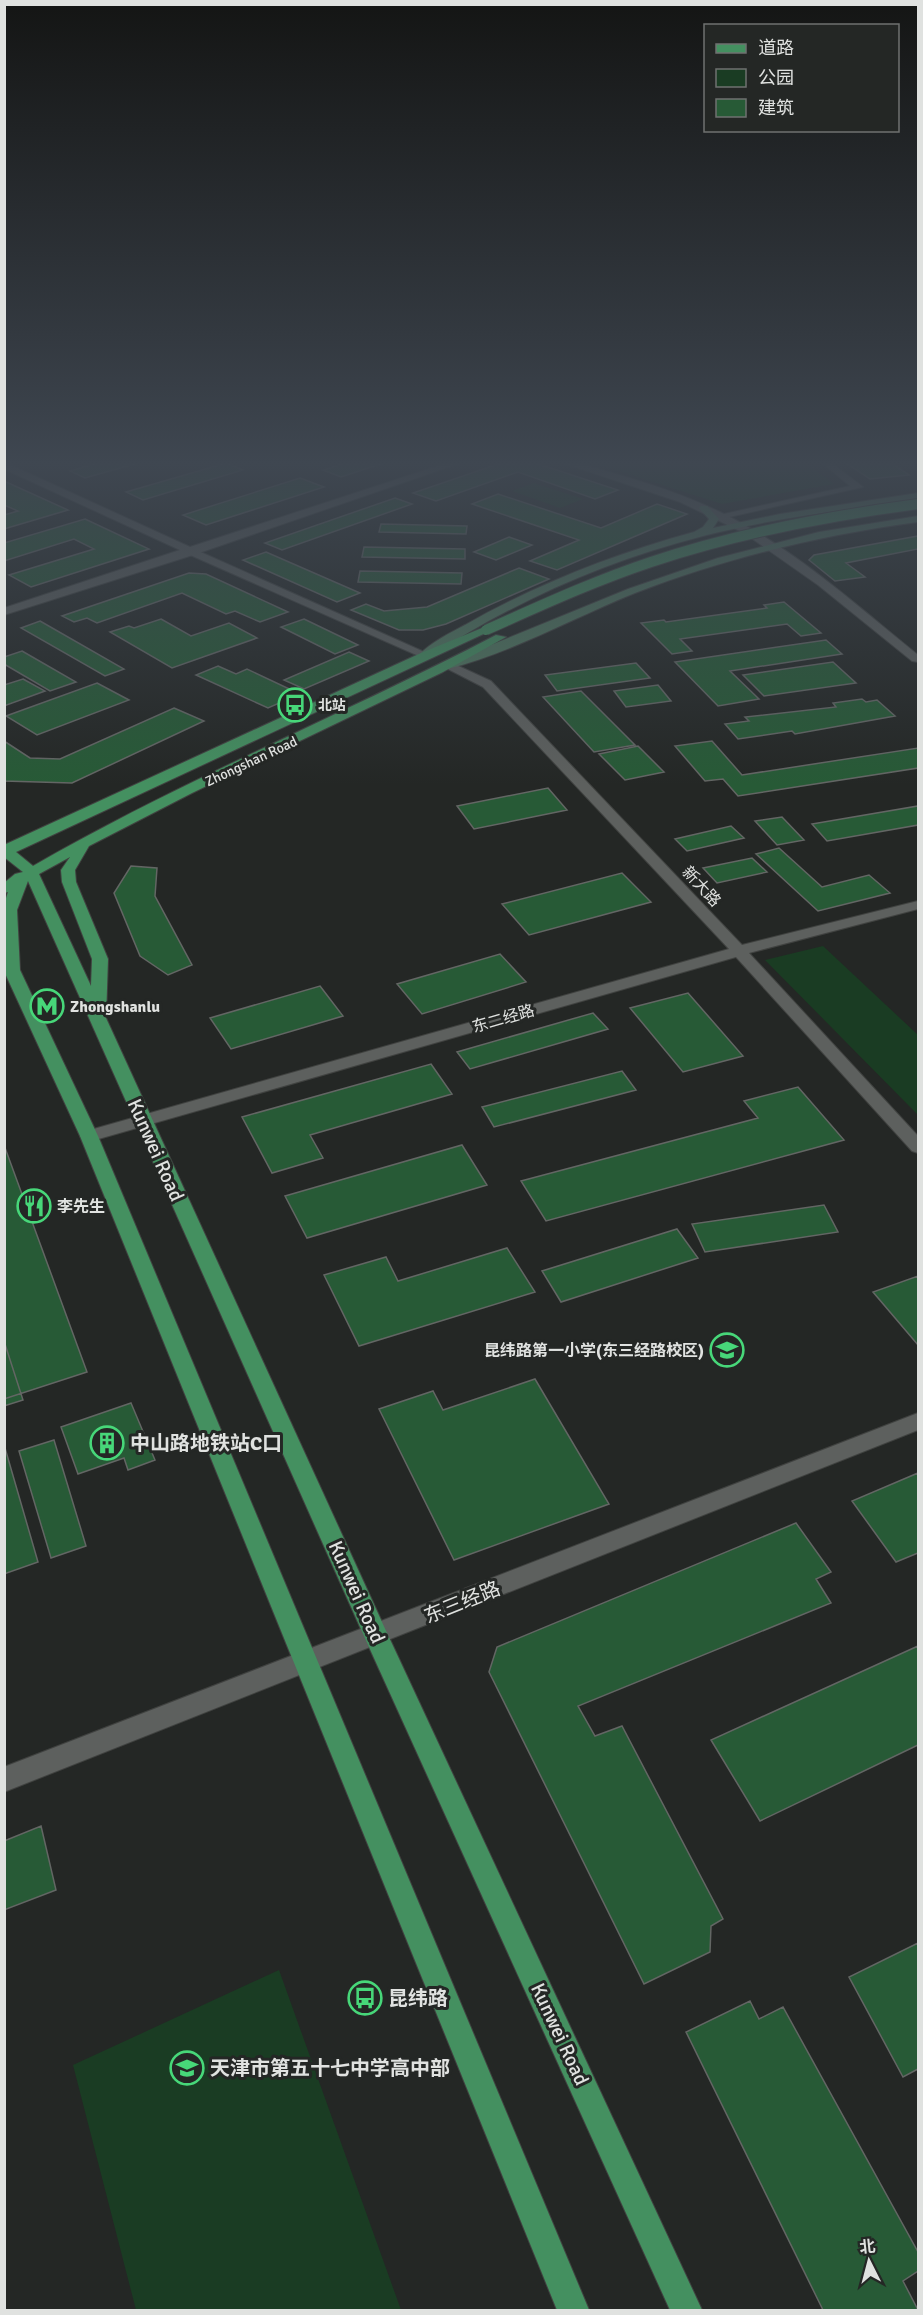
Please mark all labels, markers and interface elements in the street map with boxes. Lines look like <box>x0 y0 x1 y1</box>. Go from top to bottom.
legend <box>704 24 899 132</box>
text: 道路 <box>758 37 794 59</box>
text: 公园 <box>758 67 794 89</box>
text: 建筑 <box>758 97 794 119</box>
bus stop icon: 北站 <box>277 687 313 723</box>
place label: 北站 <box>318 697 346 714</box>
street label: Zhongshan Road <box>203 733 300 790</box>
street label: 新大路 <box>678 862 725 911</box>
metro station icon: Zhongshanlu <box>29 988 65 1024</box>
place label: Zhongshanlu <box>70 997 160 1017</box>
street label: 东二经路 <box>470 1001 537 1037</box>
street label: Kunwei Road <box>122 1095 189 1205</box>
restaurant icon: 李先生 <box>16 1188 52 1224</box>
place label: 李先生 <box>57 1197 105 1217</box>
school or university icon: 昆纬路第一小学(东三经路校区) <box>709 1332 745 1368</box>
place label: 昆纬路第一小学(东三经路校区) <box>484 1341 704 1361</box>
building icon: 中山路地铁站C口 <box>89 1425 125 1461</box>
place label: 中山路地铁站C口 <box>130 1431 282 1456</box>
street label: Kunwei Road <box>323 1537 390 1647</box>
street label: 东三经路 <box>420 1576 504 1629</box>
street label: Kunwei Road <box>525 1979 594 2089</box>
bus stop icon: 昆纬路 <box>347 1980 383 2016</box>
place label: 昆纬路 <box>388 1986 448 2011</box>
school or university icon: 天津市第五十七中学高中部 <box>169 2050 205 2086</box>
place label: 天津市第五十七中学高中部 <box>210 2056 450 2081</box>
north arrow <box>839 2231 899 2291</box>
text: 北 <box>859 2236 877 2258</box>

